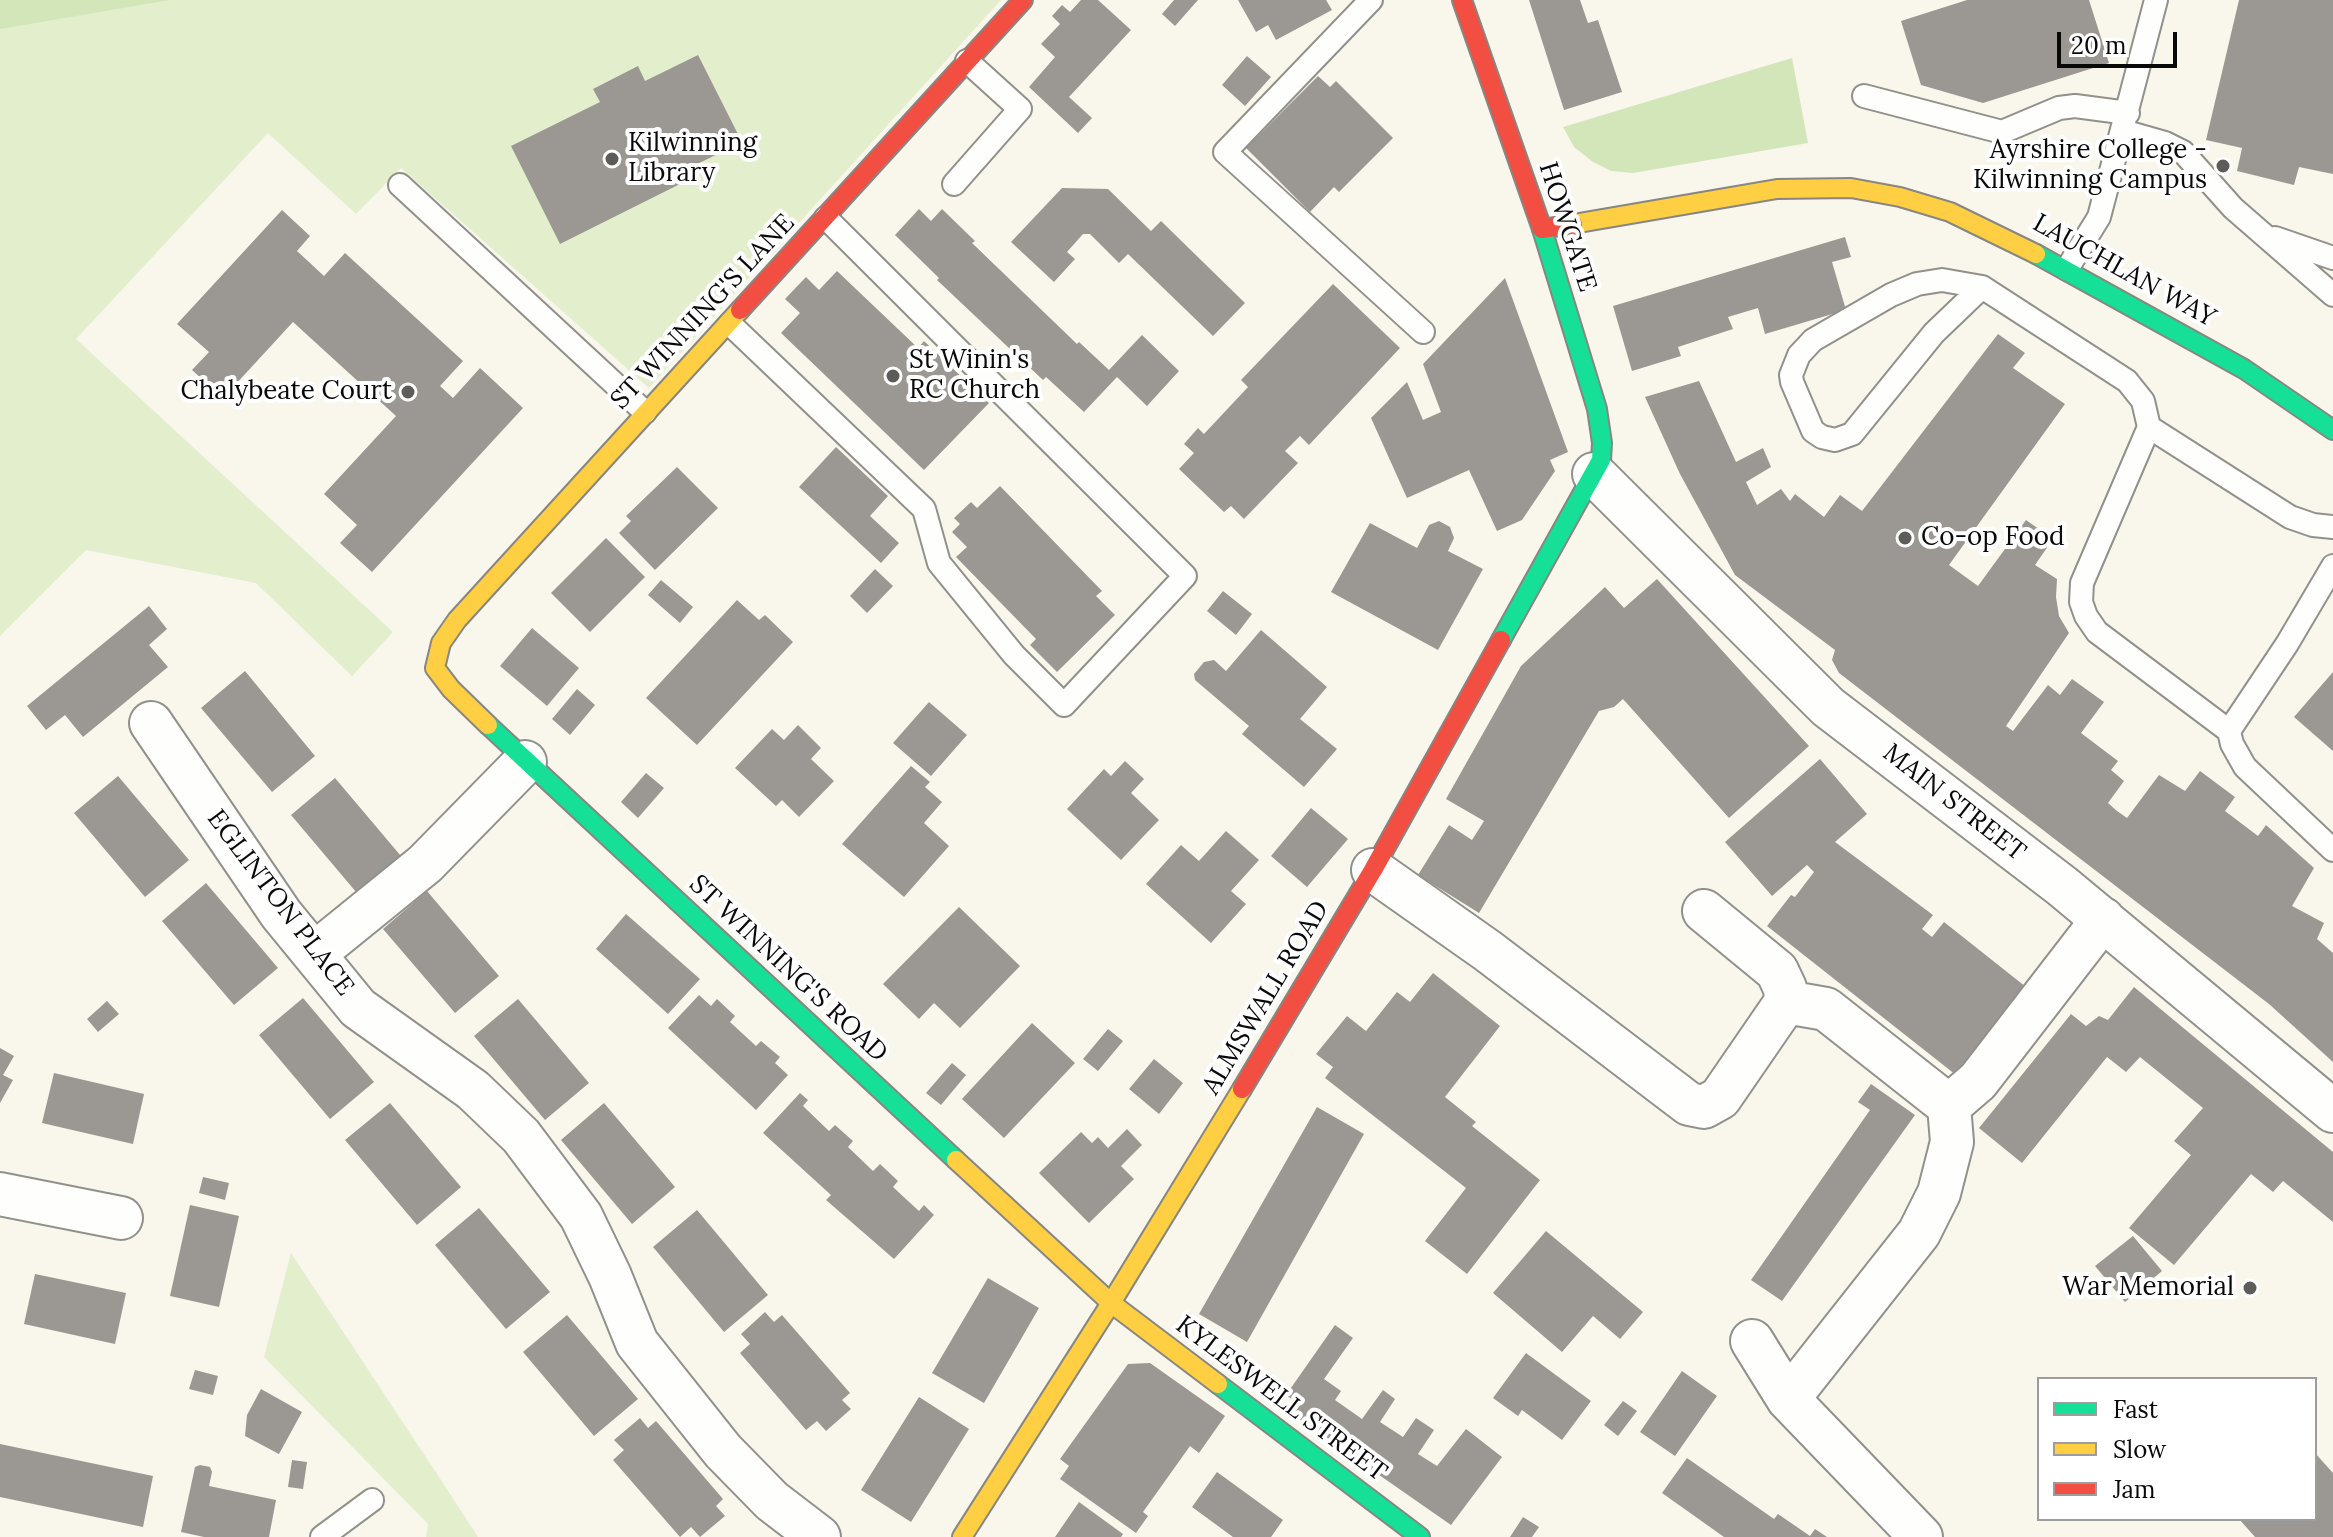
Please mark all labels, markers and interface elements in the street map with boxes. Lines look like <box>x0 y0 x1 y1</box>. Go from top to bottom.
scale bar <box>2061 16 2181 66</box>
text: 20 m <box>2071 30 2127 61</box>
place label: Kilwinning Library <box>628 128 757 190</box>
place label: Ayrshire College - Kilwinning Campus <box>1973 135 2207 196</box>
marker: Kilwinning Library <box>603 150 621 168</box>
marker: Ayrshire College - Kilwinning Campus <box>2214 157 2232 175</box>
street label: HOWGATE <box>1531 158 1603 296</box>
street label: ST WINNING'S LANE <box>605 208 801 416</box>
street label: LAUCHLAN WAY <box>2027 208 2221 334</box>
place label: St Winin's RC Church <box>909 345 1040 406</box>
marker: St Winin's RC Church <box>884 367 902 385</box>
place label: Chalybeate Court <box>180 376 392 408</box>
marker: Chalybeate Court <box>399 383 417 401</box>
place label: Co-op Food <box>1921 522 2064 554</box>
marker: Co-op Food <box>1896 529 1914 547</box>
street label: MAIN STREET <box>1877 738 2031 868</box>
street label: EGLINTON PLACE <box>200 804 360 1002</box>
street label: ST WINNING'S ROAD <box>682 869 894 1069</box>
street label: ALMSWALL ROAD <box>1196 896 1336 1100</box>
place label: War Memorial <box>2062 1272 2234 1304</box>
marker: War Memorial <box>2241 1279 2259 1297</box>
street label: KYLESWELL STREET <box>1169 1310 1393 1488</box>
legend <box>2037 1377 2317 1521</box>
text: Fast <box>2113 1394 2158 1425</box>
text: Slow <box>2113 1434 2166 1465</box>
text: Jam <box>2113 1474 2155 1505</box>

